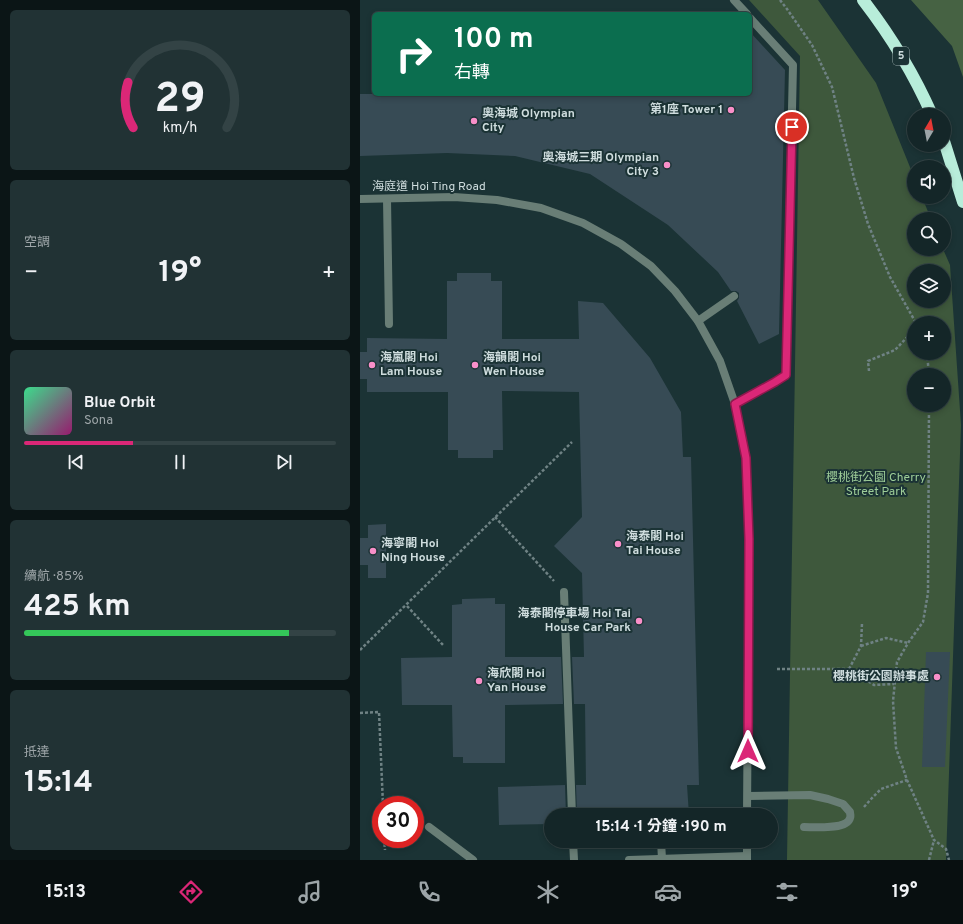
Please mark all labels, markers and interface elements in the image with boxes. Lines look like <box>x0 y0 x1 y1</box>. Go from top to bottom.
text: 100 m <box>454 22 534 58</box>
icon: right <box>388 28 440 80</box>
road number: 5 <box>893 47 909 65</box>
text: 右轉 <box>454 62 490 85</box>
text: 29 <box>155 74 206 127</box>
place label: 第1座 Tower 1 <box>650 102 723 118</box>
marker: 第1座 Tower 1 <box>726 105 736 115</box>
place label: 奧海城 Olympian City <box>482 106 575 136</box>
north arrow <box>907 108 951 152</box>
map controls <box>907 108 951 412</box>
pin <box>775 110 809 144</box>
marker: 奧海城 Olympian City <box>469 116 479 126</box>
icon: arrive <box>781 116 803 138</box>
text: km/h <box>163 119 197 137</box>
place label: 奧海城三期 Olympian City 3 <box>542 150 659 180</box>
marker: 奧海城三期 Olympian City 3 <box>662 160 672 170</box>
button: sound <box>907 160 951 204</box>
street label: 海庭道 Hoi Ting Road <box>372 179 486 195</box>
button: search <box>907 212 951 256</box>
text: 空調 <box>24 235 50 251</box>
text: 19° <box>159 255 201 292</box>
text: − <box>24 260 38 287</box>
text: + <box>322 260 336 287</box>
button: layers <box>907 264 951 308</box>
button: + <box>907 316 951 360</box>
place label: 海嵐閣 Hoi Lam House <box>380 350 442 380</box>
place label: 海韻閣 Hoi Wen House <box>483 350 545 380</box>
marker: 海嵐閣 Hoi Lam House <box>367 360 377 370</box>
marker: 海韻閣 Hoi Wen House <box>470 360 480 370</box>
button: − <box>907 368 951 412</box>
text: Blue Orbit <box>84 394 155 413</box>
text: Sona <box>84 413 113 429</box>
icon: previous <box>65 451 87 473</box>
icon: pause <box>169 451 191 473</box>
icon: next <box>273 451 295 473</box>
park label: 櫻桃街公園 Cherry Street Park <box>826 470 926 500</box>
place label: 海泰閣 Hoi Tai House <box>626 529 684 559</box>
place label: 海寧閣 Hoi Ning House <box>381 536 445 566</box>
marker: 海泰閣 Hoi Tai House <box>613 539 623 549</box>
marker: 海寧閣 Hoi Ning House <box>368 546 378 556</box>
text: 續航 · 85% <box>24 569 83 585</box>
text: 425 km <box>24 589 131 626</box>
place label: 海泰閣停車場 Hoi Tai House Car Park <box>518 606 631 636</box>
marker: 海泰閣停車場 Hoi Tai House Car Park <box>634 616 644 626</box>
place label: 海欣閣 Hoi Yan House <box>487 666 547 696</box>
place label: 櫻桃街公園辦事處 <box>833 669 929 685</box>
marker: 櫻桃街公園辦事處 <box>932 672 942 682</box>
marker: 海欣閣 Hoi Yan House <box>474 676 484 686</box>
position arrow <box>727 730 769 772</box>
text: 抵達 <box>24 745 50 761</box>
text: 15:14 <box>24 765 93 802</box>
speed limit sign: 30 <box>372 796 424 848</box>
text: 15:14 · 1 分鐘 · 190 m <box>595 818 727 837</box>
icon: directions <box>177 878 205 906</box>
icon: music <box>296 878 324 906</box>
icon: phone <box>415 878 443 906</box>
icon: climate <box>534 878 562 906</box>
icon: car <box>654 878 682 906</box>
icon: filters <box>773 878 801 906</box>
text: 15:13 <box>46 881 86 904</box>
text: 19° <box>892 881 917 904</box>

